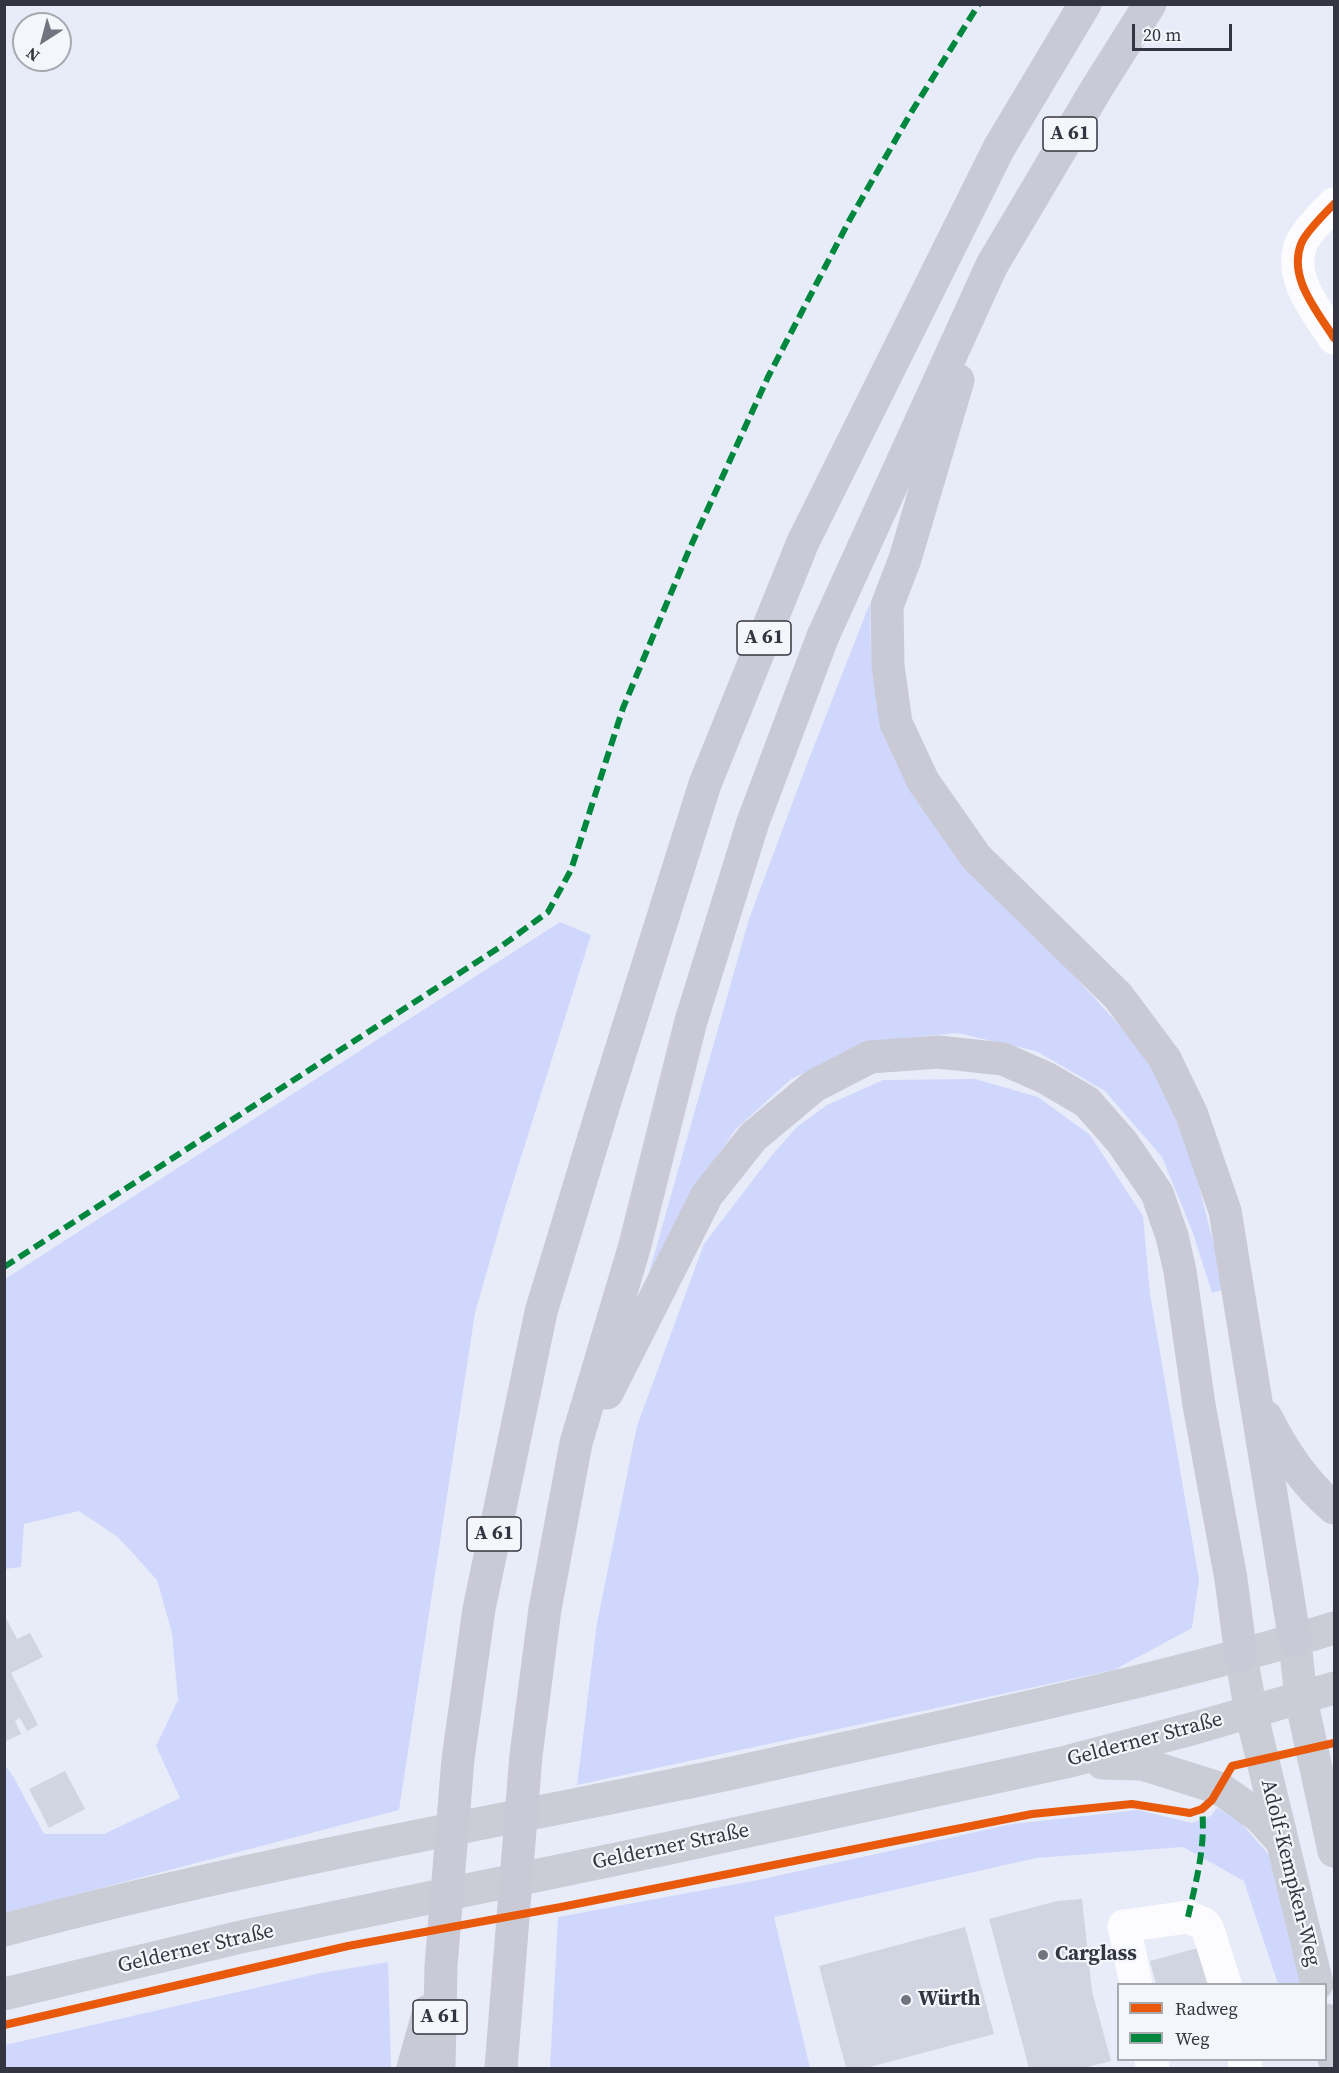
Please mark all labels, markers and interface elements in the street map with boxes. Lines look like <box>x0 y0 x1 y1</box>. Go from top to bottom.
north arrow <box>12 12 72 72</box>
scale bar <box>1135 12 1236 50</box>
text: 20 m <box>1143 22 1181 47</box>
text: N <box>21 43 44 67</box>
road number: A 61 <box>1043 117 1097 151</box>
road number: A 61 <box>737 621 791 655</box>
road number: A 61 <box>467 1517 521 1551</box>
street label: Gelderner Straße <box>1065 1707 1225 1773</box>
street label: Adolf-Kempken-Weg <box>1255 1777 1325 1969</box>
street label: Gelderner Straße <box>590 1818 752 1876</box>
street label: Gelderner Straße <box>115 1919 277 1979</box>
place label: Carglass <box>1055 1942 1137 1968</box>
marker: Carglass <box>1036 1948 1050 1962</box>
legend <box>1117 1983 1327 2061</box>
place label: Würth <box>918 1987 981 2013</box>
marker: Würth <box>899 1993 913 2007</box>
text: Radweg <box>1175 1996 1238 2021</box>
road number: A 61 <box>413 2000 467 2034</box>
text: Weg <box>1175 2026 1210 2051</box>

